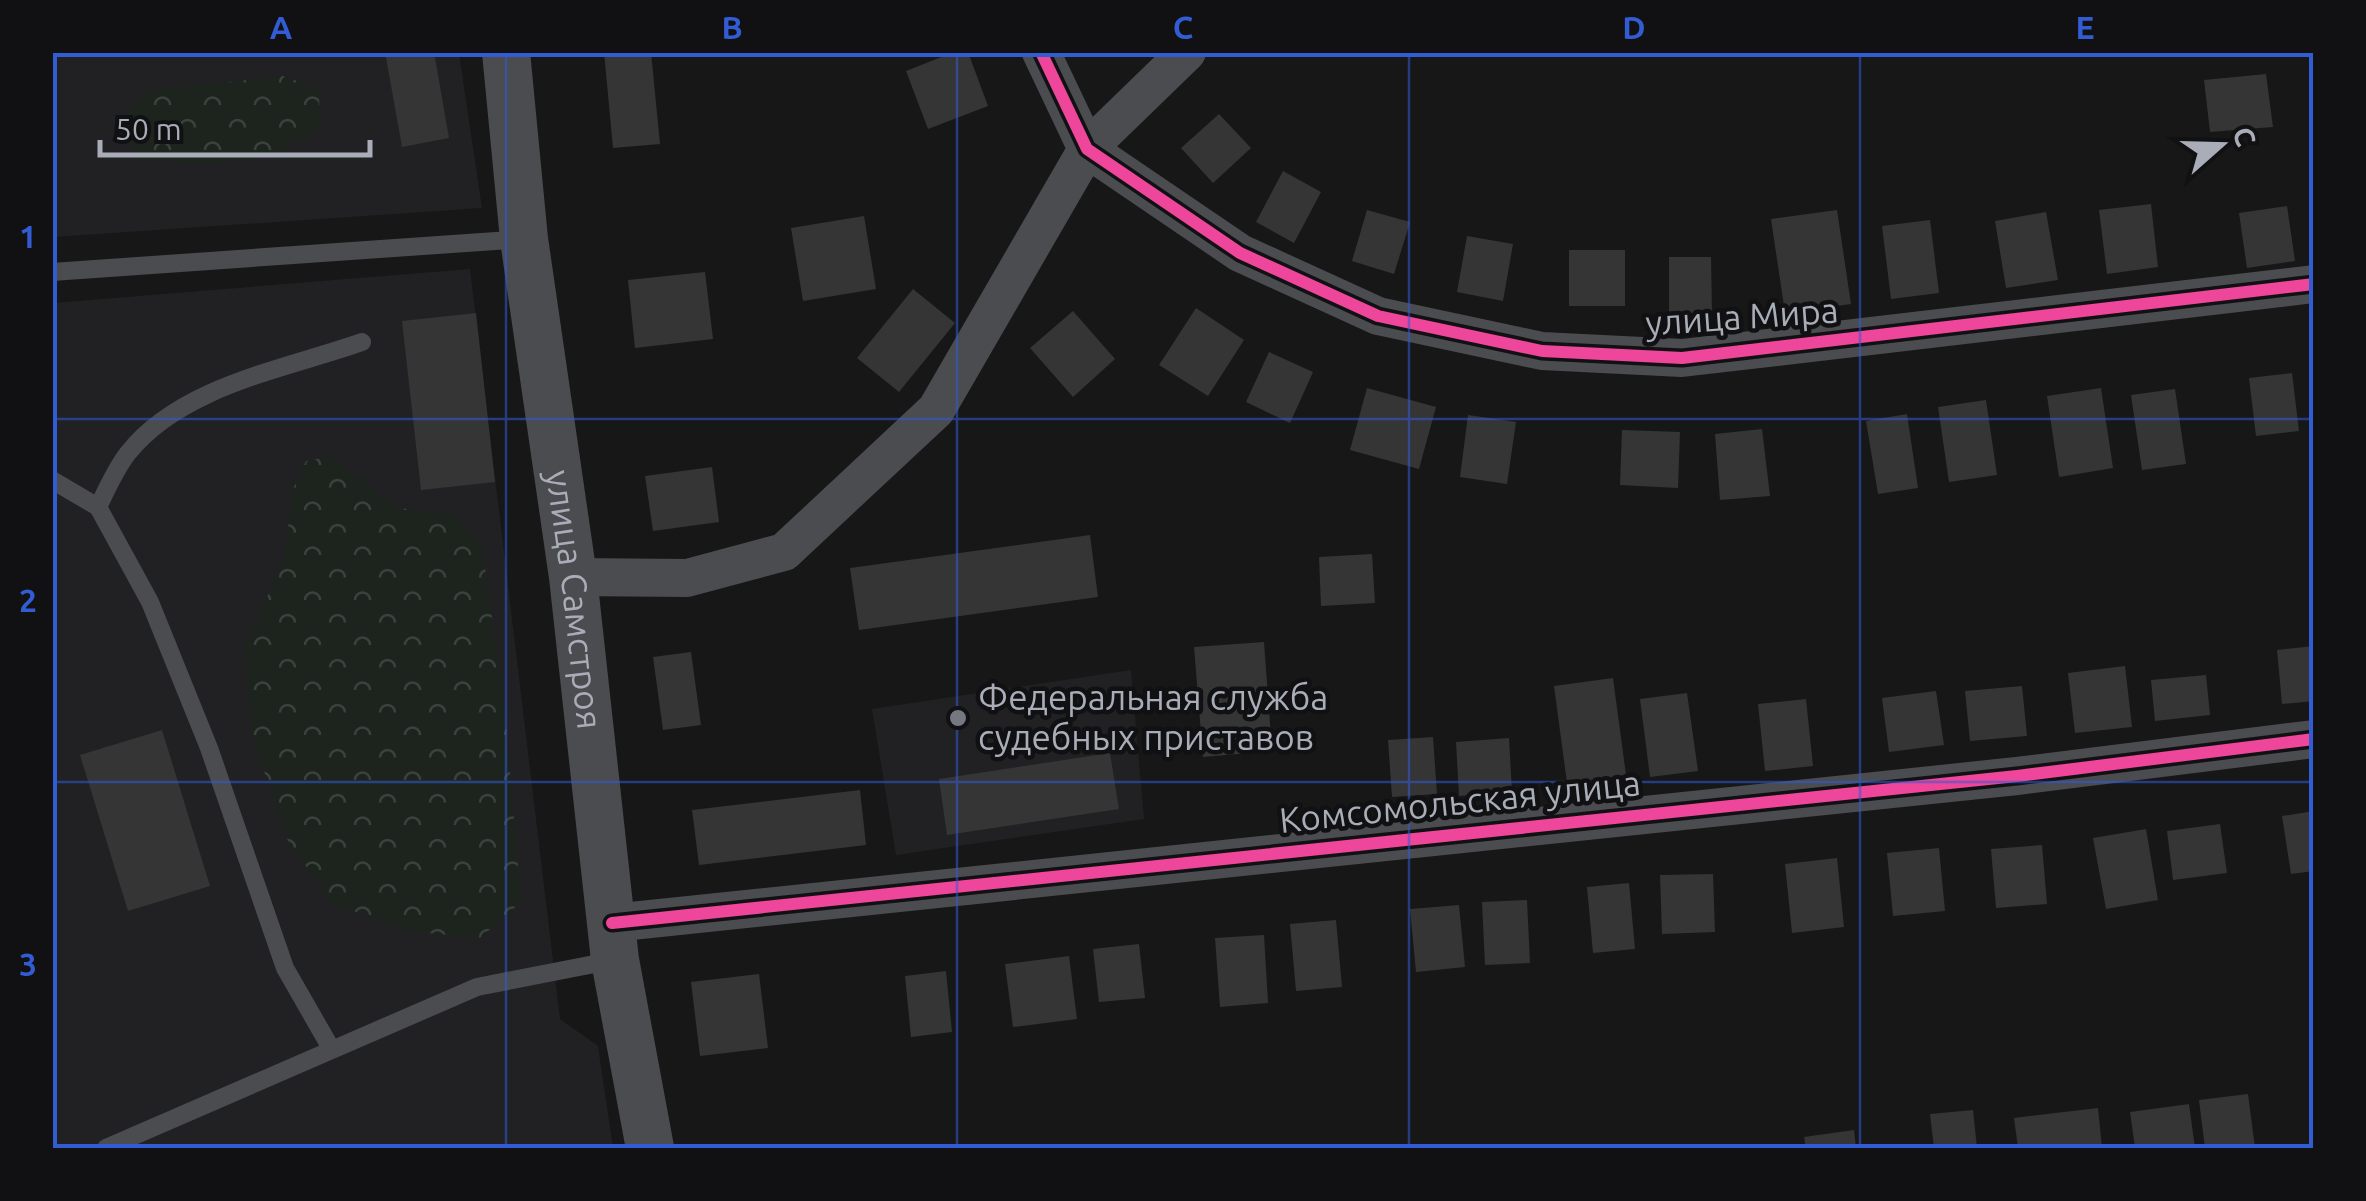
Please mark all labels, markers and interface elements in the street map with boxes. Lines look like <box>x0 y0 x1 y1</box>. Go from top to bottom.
text: A <box>270 9 293 45</box>
text: B <box>721 9 743 45</box>
text: C <box>1173 9 1193 45</box>
text: D <box>1622 9 1646 45</box>
text: E <box>2075 9 2095 45</box>
scale bar <box>100 95 370 157</box>
north arrow <box>2171 95 2271 195</box>
text: 50 m <box>115 112 182 146</box>
text: С <box>2227 123 2263 150</box>
text: 1 <box>19 218 37 254</box>
street label: улица Мира <box>1644 289 1840 343</box>
street label: улица Самстроя <box>539 467 611 731</box>
text: 2 <box>19 582 37 618</box>
place label: Федеральная служба судебных приставов <box>978 677 1328 757</box>
marker: Федеральная служба судебных приставов <box>947 707 969 729</box>
street label: Комсомольская улица <box>1277 762 1642 840</box>
text: 3 <box>19 946 37 982</box>

